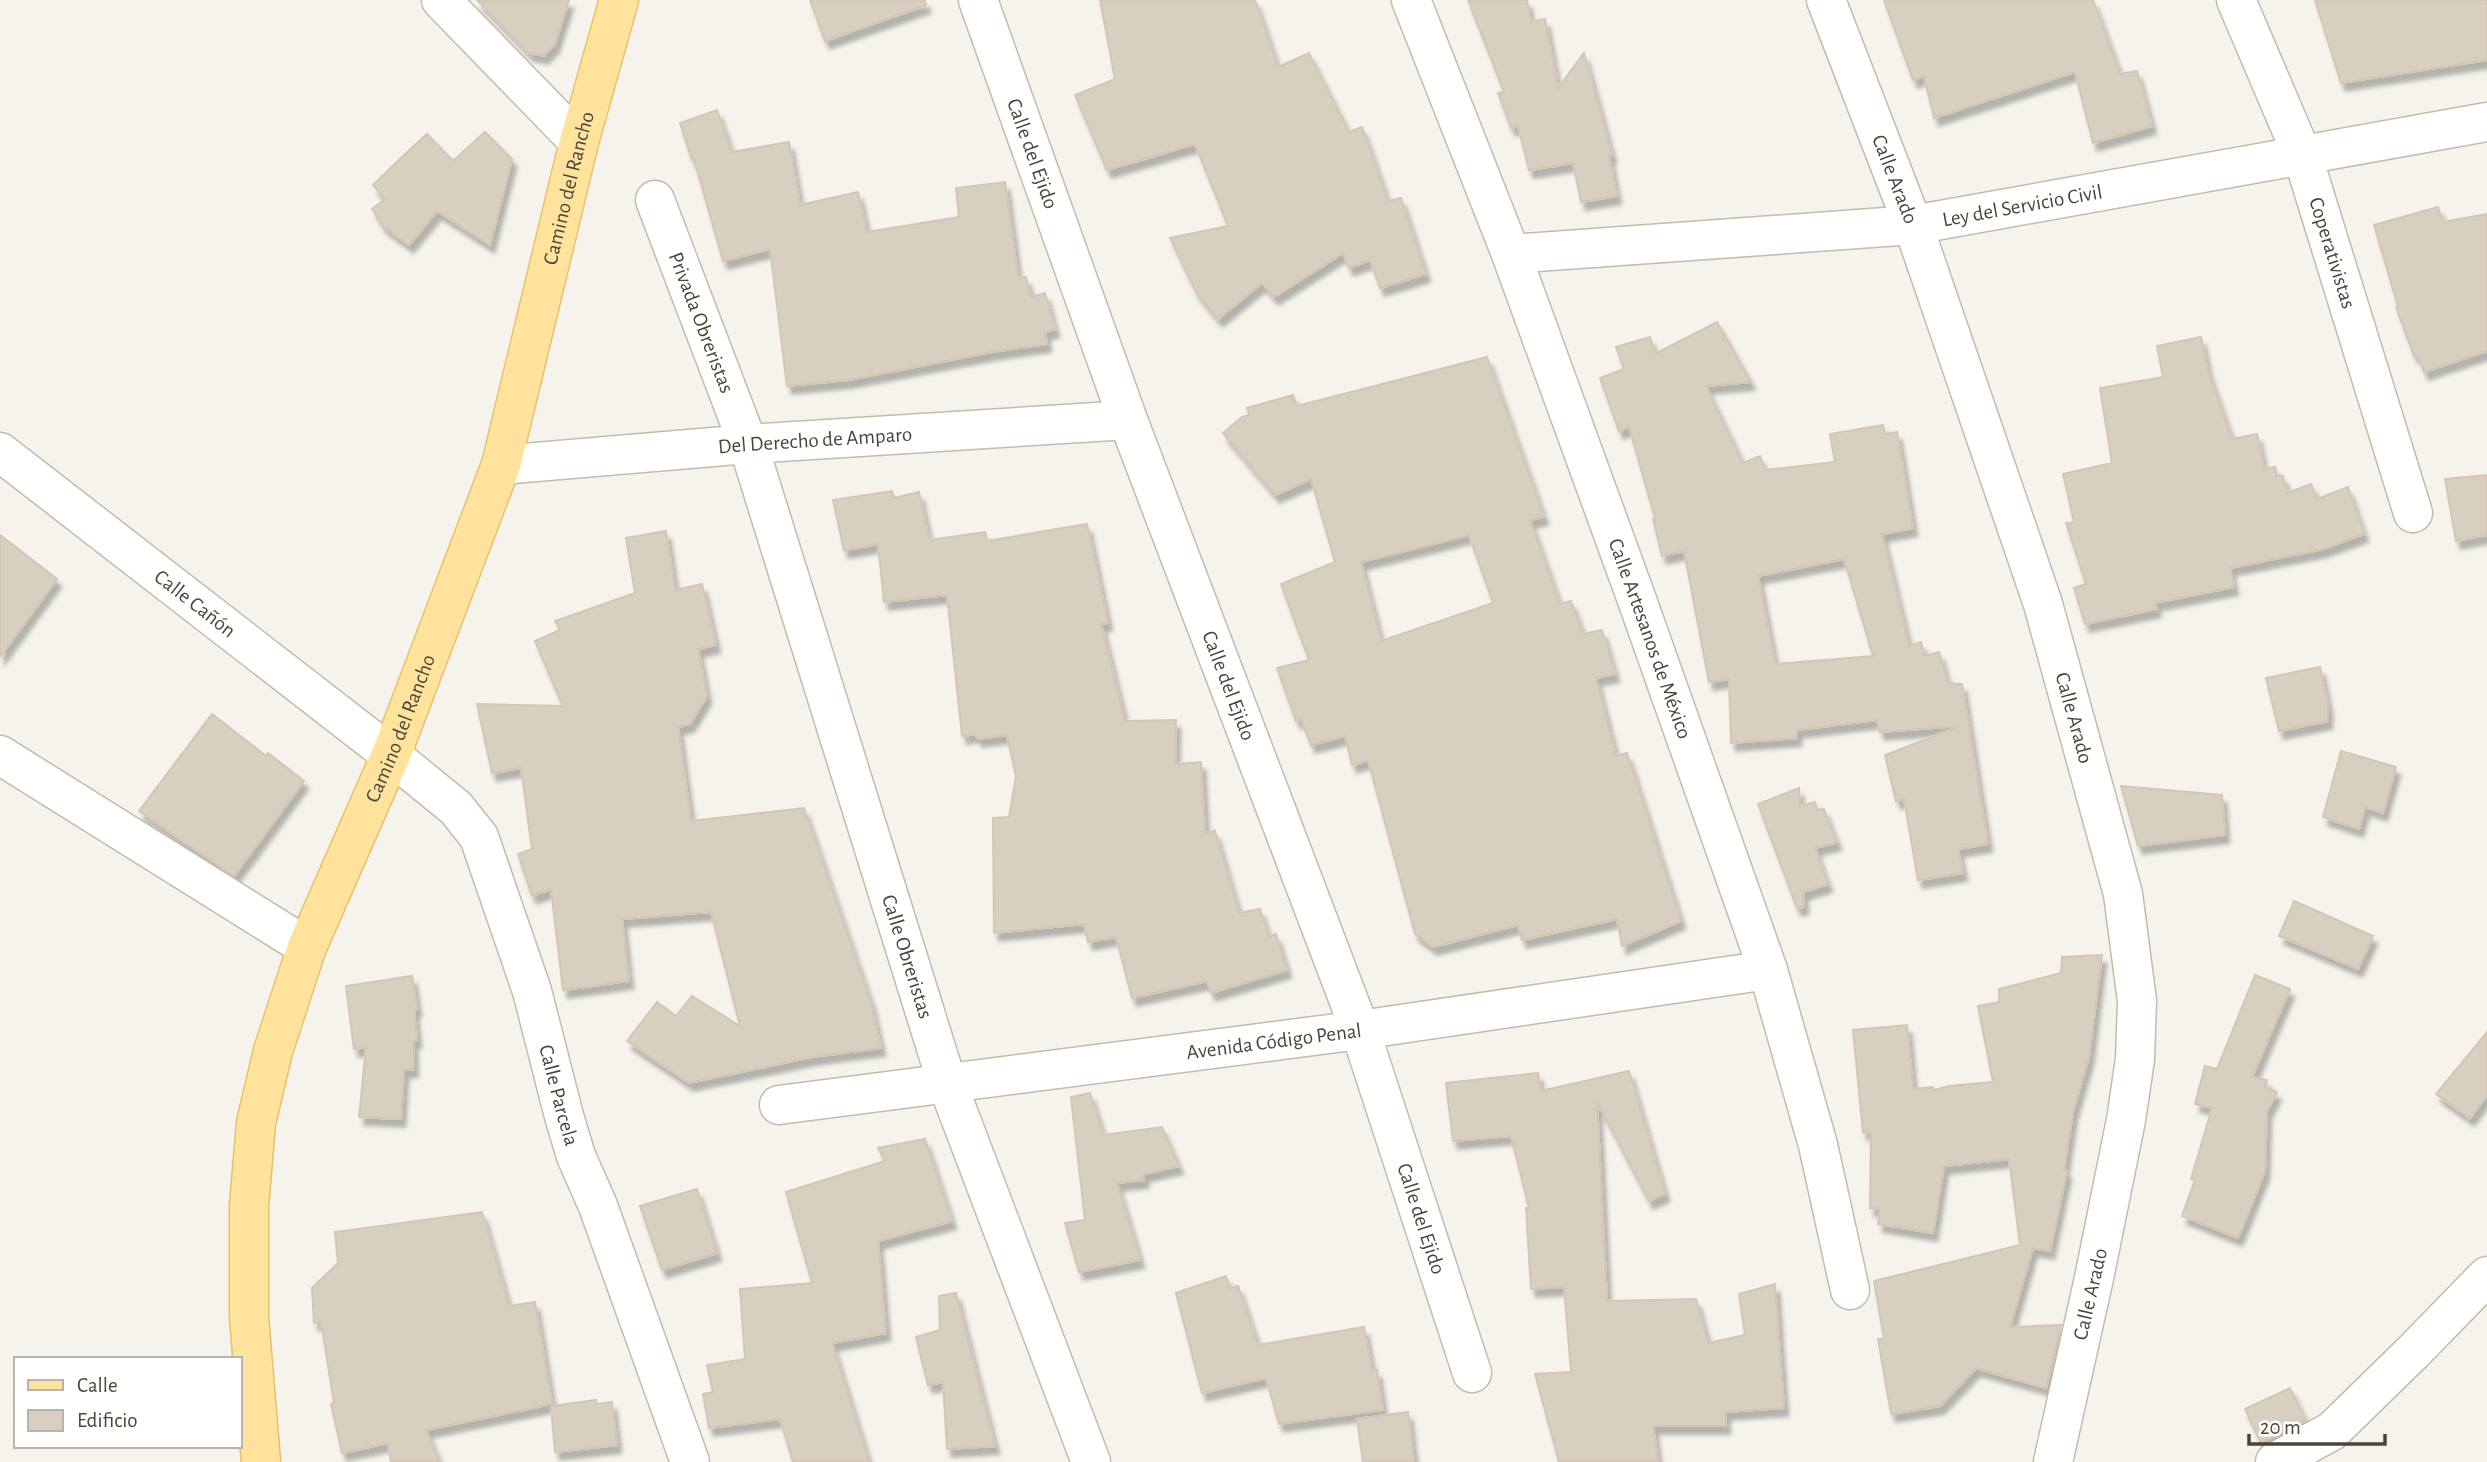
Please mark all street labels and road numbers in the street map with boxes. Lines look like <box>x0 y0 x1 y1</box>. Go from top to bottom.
street label: Calle del Ejido <box>1003 96 1062 212</box>
street label: Camino del Rancho <box>540 109 598 267</box>
street label: Calle Arado <box>1868 132 1921 227</box>
street label: Ley del Servicio Civil <box>1941 181 2104 231</box>
street label: Coperativistas <box>2305 195 2359 311</box>
street label: Privada Obreristas <box>665 249 738 396</box>
street label: Del Derecho de Amparo <box>717 424 913 458</box>
street label: Calle Artesanos de México <box>1604 536 1695 742</box>
street label: Calle Cañón <box>150 566 239 642</box>
street label: Calle del Ejido <box>1198 628 1259 743</box>
street label: Camino del Rancho <box>362 652 439 806</box>
street label: Calle Arado <box>2051 670 2096 766</box>
street label: Calle Obreristas <box>878 892 936 1021</box>
street label: Avenida Código Penal <box>1185 1020 1363 1063</box>
street label: Calle Parcela <box>535 1043 582 1148</box>
street label: Calle del Ejido <box>1393 1161 1449 1277</box>
street label: Calle Arado <box>2070 1246 2111 1342</box>

